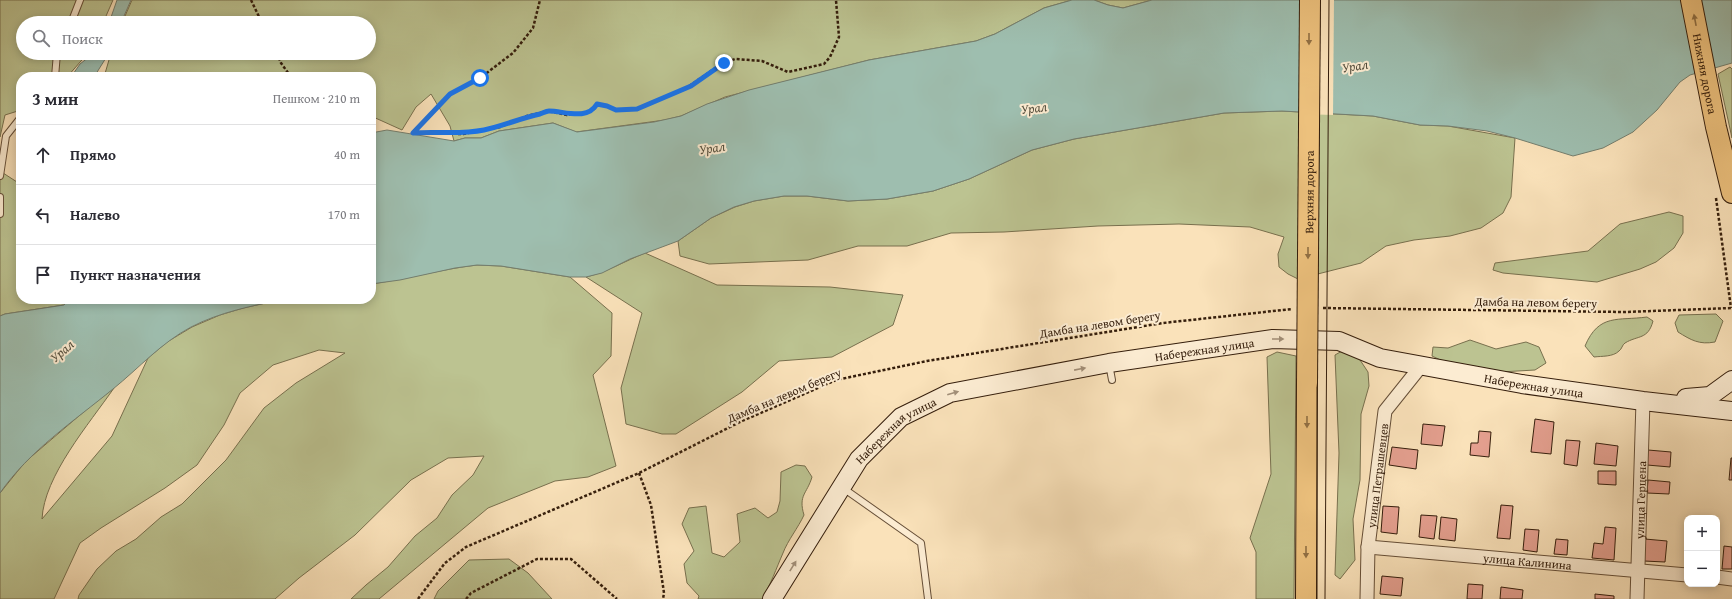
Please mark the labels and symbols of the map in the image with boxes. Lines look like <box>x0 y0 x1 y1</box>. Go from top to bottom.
one-way arrow <box>1691 14 1697 26</box>
street label: Нижняя дорога <box>1689 32 1722 116</box>
one-way arrow <box>1306 33 1312 46</box>
route end <box>715 54 733 72</box>
water label: Урал <box>1341 55 1370 77</box>
route start <box>471 69 489 87</box>
water label: Урал <box>1020 97 1048 119</box>
water label: Урал <box>698 137 727 159</box>
street label: Верхняя дорога <box>1300 150 1317 234</box>
one-way arrow <box>1305 247 1311 260</box>
street label: Дамба на левом берегу <box>1474 292 1597 312</box>
street label: Дамба на левом берегу <box>1037 306 1162 342</box>
street label: Набережная улица <box>1154 333 1255 365</box>
water label: Урал <box>46 335 78 367</box>
one-way arrow <box>1272 336 1285 342</box>
street label: Дамба на левом берегу <box>723 363 844 427</box>
one-way arrow <box>1074 366 1086 372</box>
street label: Набережная улица <box>1483 369 1585 401</box>
one-way arrow <box>947 390 959 396</box>
street label: Набережная улица <box>851 393 939 467</box>
one-way arrow <box>1304 416 1310 429</box>
street label: улица Петрашевцев <box>1362 422 1392 530</box>
street label: улица Герцена <box>1630 460 1650 540</box>
one-way arrow <box>1303 546 1309 559</box>
street label: улица Калинина <box>1481 549 1573 573</box>
one-way arrow <box>789 561 797 571</box>

